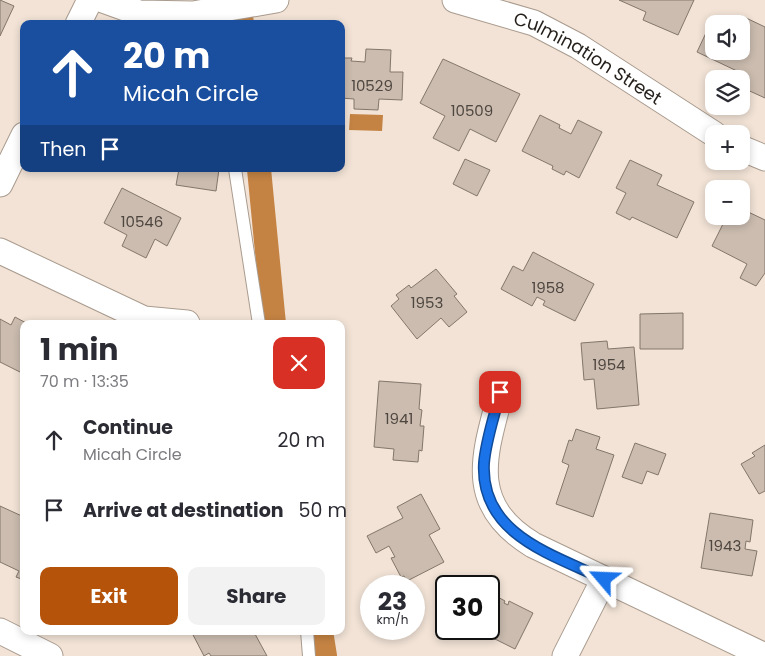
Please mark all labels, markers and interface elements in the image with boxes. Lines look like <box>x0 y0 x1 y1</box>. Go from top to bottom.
street label: Culmination Street <box>511 5 667 110</box>
map controls <box>705 15 750 225</box>
button: sound <box>705 15 750 60</box>
text: 20 m <box>123 31 210 80</box>
icon: ahead <box>40 40 105 105</box>
button: layers <box>705 70 750 115</box>
house number: 10529 <box>351 75 393 96</box>
text: Micah Circle <box>123 78 259 109</box>
house number: 10509 <box>451 100 493 121</box>
button: + <box>705 125 750 170</box>
icon: arrive <box>96 135 124 163</box>
text: Then <box>40 136 86 163</box>
button: − <box>705 180 750 225</box>
house number: 10546 <box>121 211 163 232</box>
house number: 1958 <box>531 277 565 298</box>
house number: 1953 <box>411 292 443 313</box>
text: 1 min <box>40 328 118 371</box>
button: close <box>273 337 325 389</box>
house number: 1954 <box>592 354 626 375</box>
text: 70 m · 13:35 <box>40 370 129 393</box>
pin <box>479 371 521 413</box>
icon: arrive <box>486 378 514 406</box>
house number: 1941 <box>385 408 413 429</box>
text: Continue <box>83 414 173 441</box>
icon: ahead <box>40 426 68 454</box>
text: 20 m <box>277 427 325 454</box>
text: Micah Circle <box>83 443 182 466</box>
icon: arrive <box>40 496 68 524</box>
text: Arrive at destination <box>83 497 284 524</box>
text: 50 m <box>299 497 347 524</box>
house number: 1943 <box>709 535 741 556</box>
position arrow <box>577 552 629 604</box>
button: Exit <box>40 567 178 625</box>
button: Share <box>188 567 325 625</box>
speed limit sign: 30 <box>435 575 500 640</box>
text: 23 <box>378 584 407 619</box>
text: km/h <box>377 611 408 628</box>

